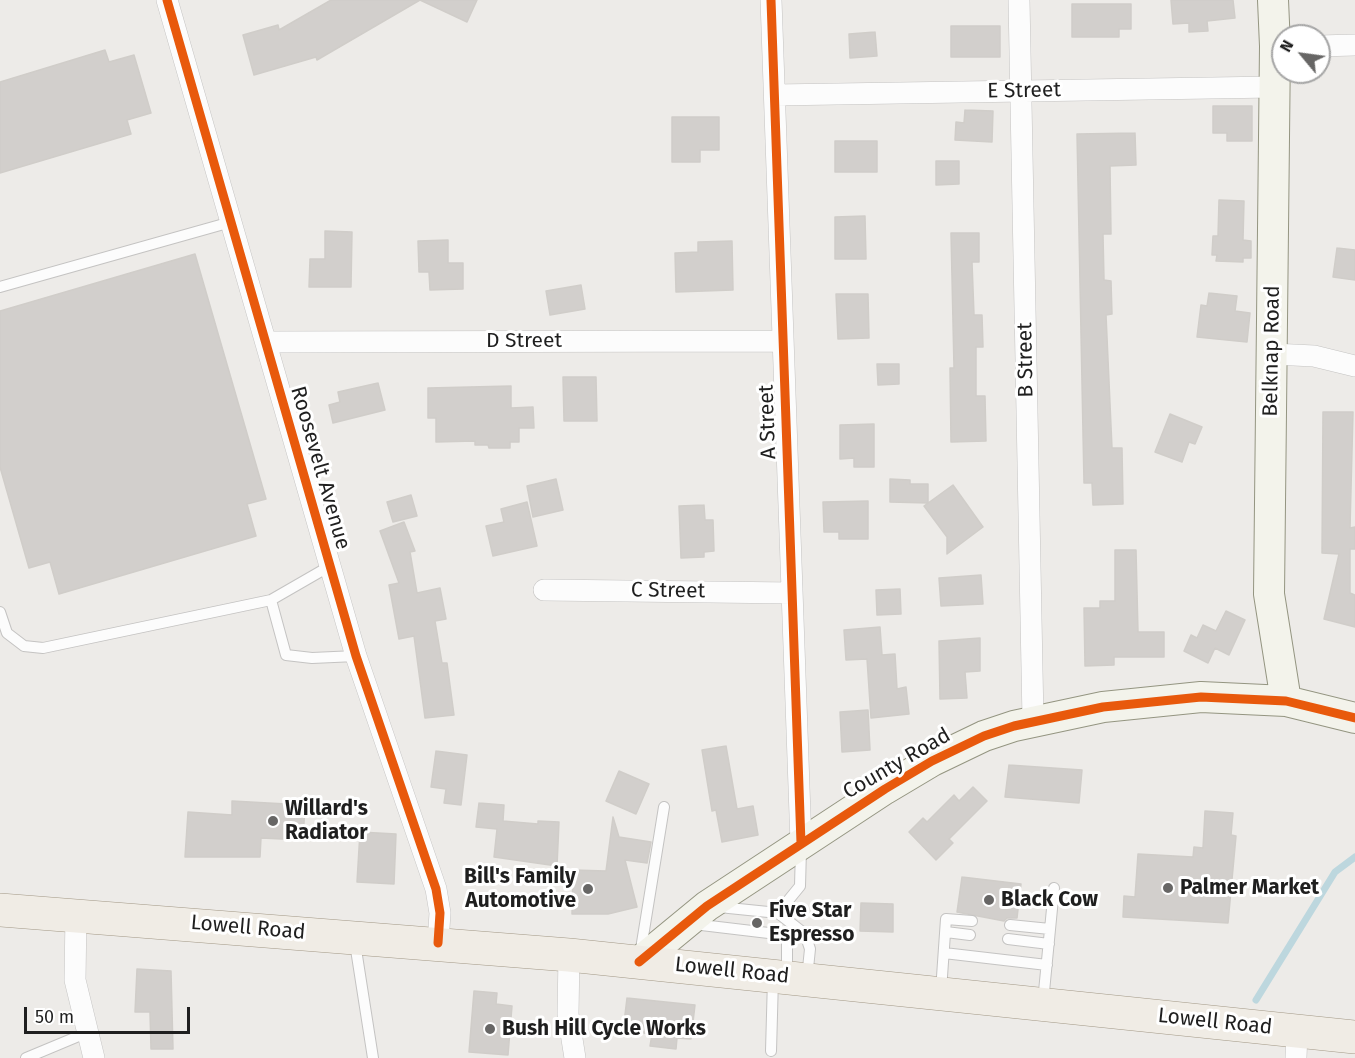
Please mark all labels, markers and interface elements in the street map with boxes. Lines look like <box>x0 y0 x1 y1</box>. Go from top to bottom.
north arrow <box>1271 24 1331 84</box>
text: N <box>1276 37 1297 55</box>
street label: E Street <box>987 78 1061 104</box>
street label: Belknap Road <box>1258 285 1286 417</box>
street label: B Street <box>1013 322 1039 398</box>
street label: D Street <box>486 328 562 354</box>
street label: Roosevelt Avenue <box>285 383 355 553</box>
street label: A Street <box>754 384 782 460</box>
street label: C Street <box>631 578 705 604</box>
street label: County Road <box>839 723 955 805</box>
place label: Willard's Radiator <box>285 796 368 846</box>
marker: Willard's Radiator <box>266 814 280 828</box>
place label: Bill's Family Automotive <box>464 864 576 914</box>
place label: Palmer Market <box>1180 875 1319 901</box>
marker: Palmer Market <box>1161 881 1175 895</box>
marker: Bill's Family Automotive <box>581 882 595 896</box>
place label: Black Cow <box>1001 887 1098 913</box>
marker: Black Cow <box>982 893 996 907</box>
place label: Five Star Espresso <box>769 898 854 948</box>
street label: Lowell Road <box>190 910 306 946</box>
marker: Five Star Espresso <box>750 916 764 930</box>
street label: Lowell Road <box>673 952 791 990</box>
scale bar <box>27 995 194 1033</box>
street label: Lowell Road <box>1156 1003 1274 1041</box>
text: 50 m <box>35 1006 74 1028</box>
place label: Bush Hill Cycle Works <box>502 1016 706 1042</box>
marker: Bush Hill Cycle Works <box>483 1022 497 1036</box>

